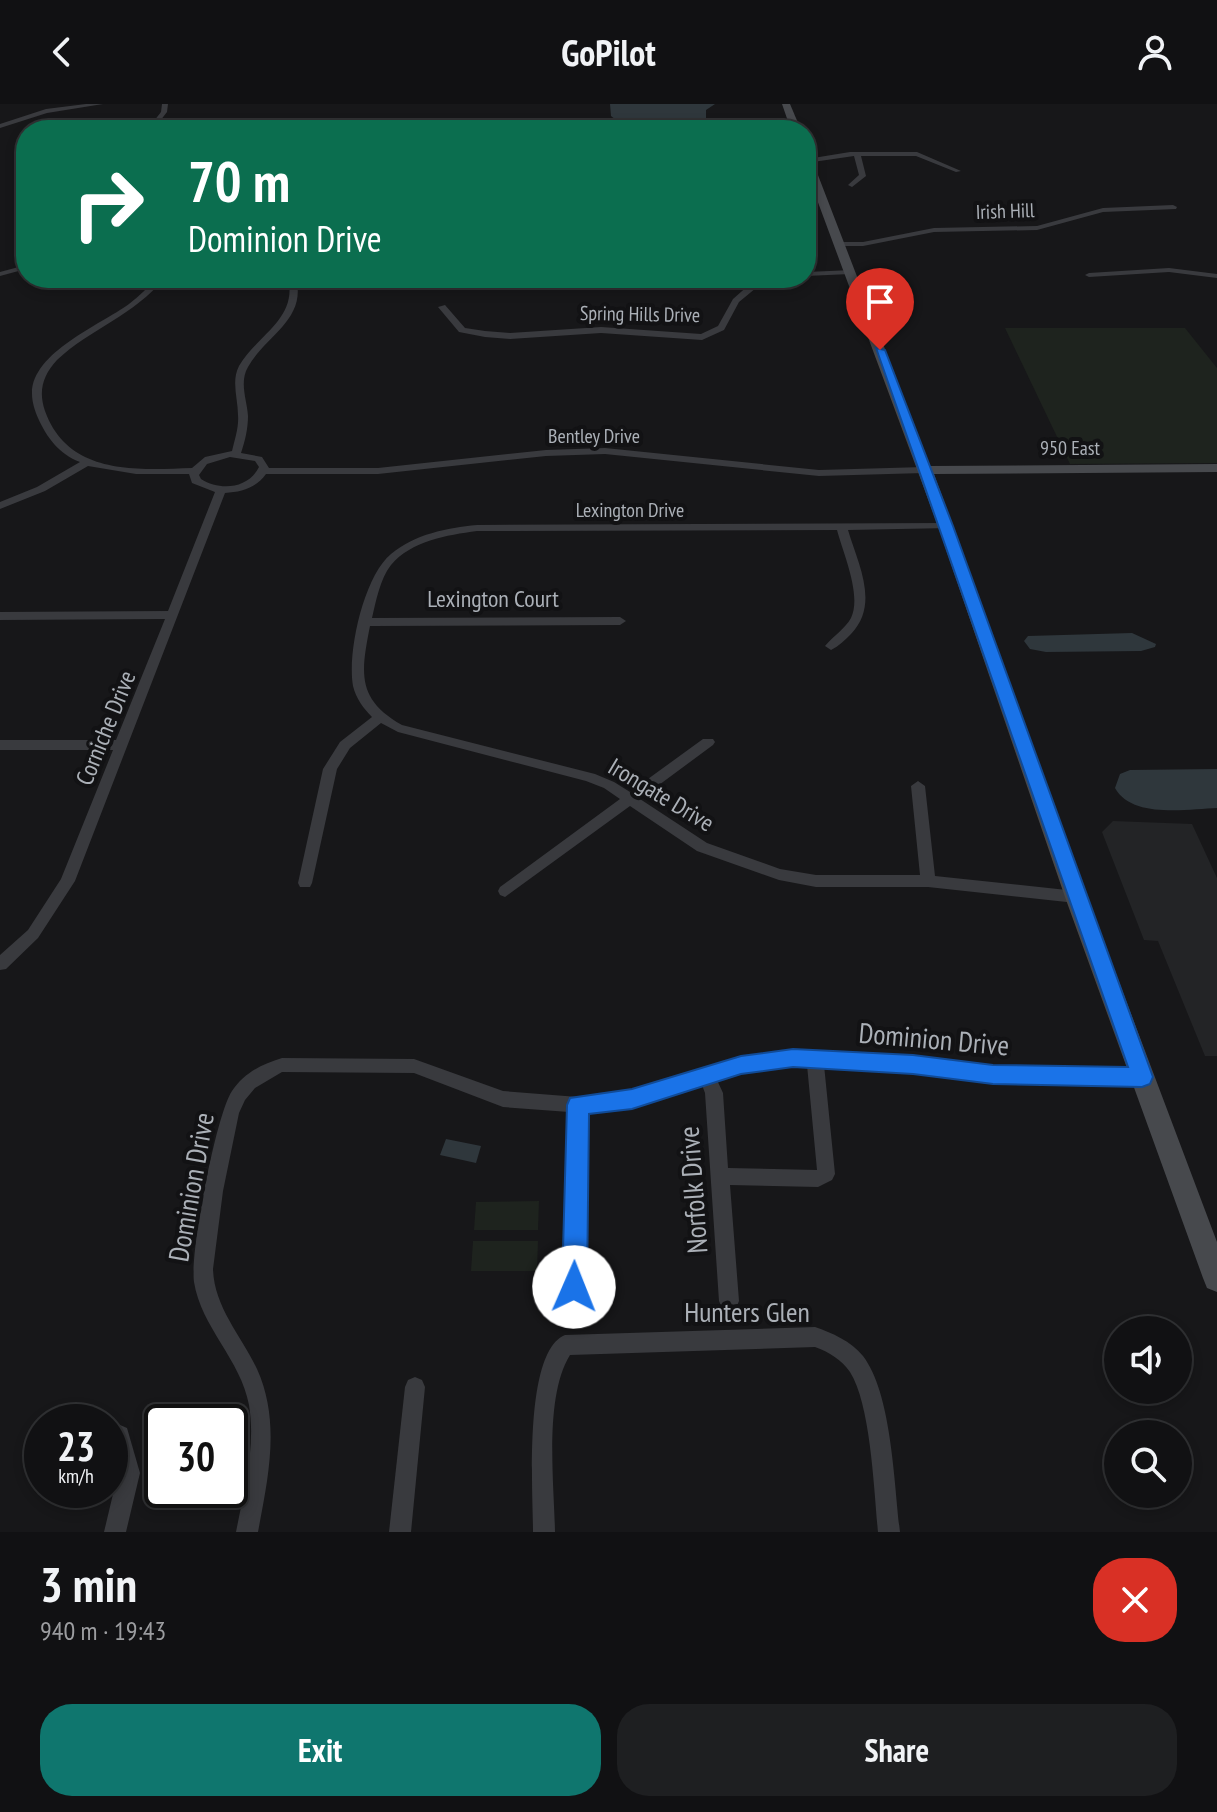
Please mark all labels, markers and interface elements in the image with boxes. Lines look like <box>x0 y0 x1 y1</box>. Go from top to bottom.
text: GoPilot <box>561 29 656 76</box>
icon: back <box>40 30 84 74</box>
icon: person <box>1133 30 1177 74</box>
text: 70 m <box>188 145 290 217</box>
icon: right <box>56 152 160 256</box>
street label: Irish Hill <box>975 197 1035 225</box>
text: Dominion Drive <box>188 215 382 262</box>
pin <box>846 268 914 350</box>
icon: arrive <box>858 280 902 324</box>
street label: Spring Hills Drive <box>580 300 700 328</box>
street label: Bentley Drive <box>548 423 640 449</box>
street label: 950 East <box>1040 435 1101 461</box>
street label: Lexington Drive <box>576 497 684 523</box>
street label: Lexington Court <box>427 583 559 614</box>
street label: Corniche Drive <box>69 666 143 790</box>
street label: Irongate Drive <box>603 751 720 838</box>
street label: Dominion Drive <box>857 1014 1011 1063</box>
street label: Dominion Drive <box>159 1110 222 1264</box>
street label: Norfolk Drive <box>670 1125 715 1255</box>
position arrow <box>532 1245 616 1329</box>
street label: Hunters Glen <box>684 1293 810 1330</box>
map controls <box>1104 1316 1192 1508</box>
button: sound <box>1104 1316 1192 1404</box>
speed limit sign: 30 <box>144 1404 248 1508</box>
text: 23 <box>57 1420 95 1472</box>
button: search <box>1104 1420 1192 1508</box>
text: km/h <box>58 1463 94 1489</box>
text: 3 min <box>40 1553 137 1615</box>
button: close <box>1093 1558 1177 1642</box>
text: 940 m · 19:43 <box>40 1614 166 1647</box>
button: Exit <box>40 1704 601 1796</box>
button: Share <box>617 1704 1177 1796</box>

